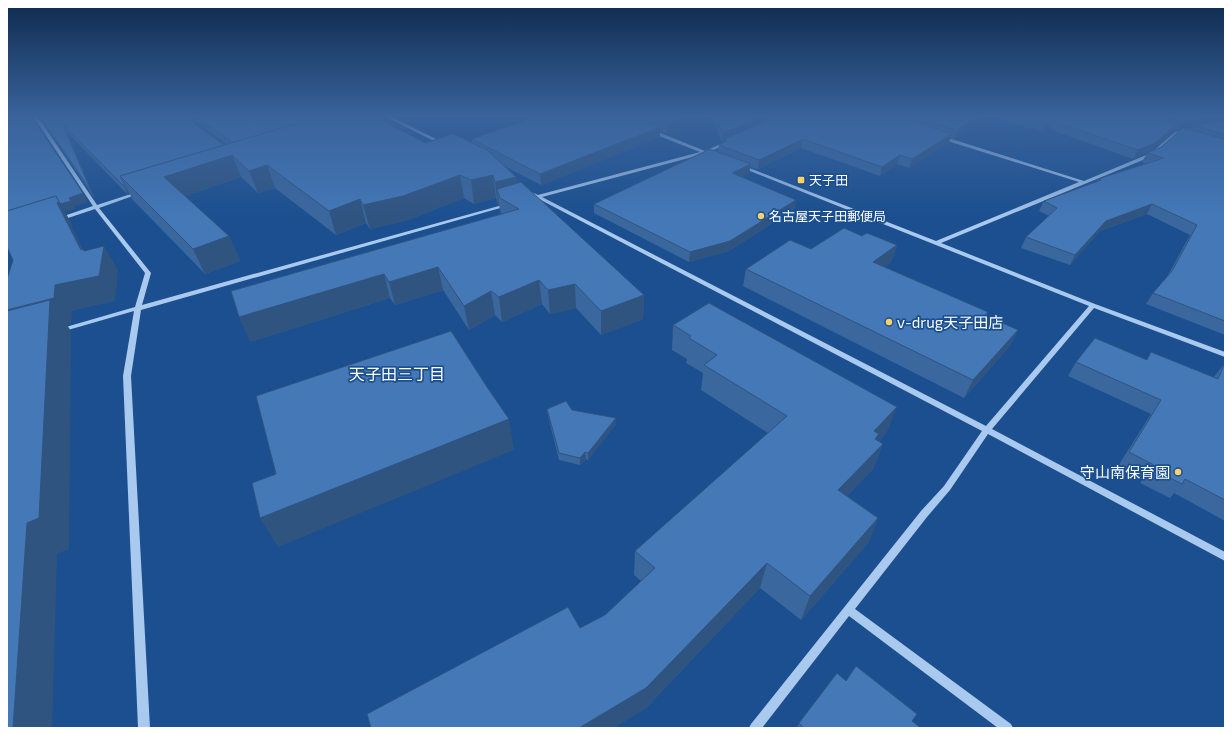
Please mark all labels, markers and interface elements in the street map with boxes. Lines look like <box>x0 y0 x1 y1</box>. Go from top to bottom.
place label: 天子田 <box>809 172 848 188</box>
marker: 天子田 <box>796 175 806 185</box>
place label: 名古屋天子田郵便局 <box>769 208 886 224</box>
marker: 名古屋天子田郵便局 <box>756 211 766 221</box>
place label: v-drug天子田店 <box>897 313 1003 331</box>
marker: v-drug天子田店 <box>884 317 894 327</box>
district label: 天子田三丁目 <box>349 364 445 383</box>
place label: 守山南保育園 <box>1080 463 1170 481</box>
marker: 守山南保育園 <box>1173 467 1183 477</box>

